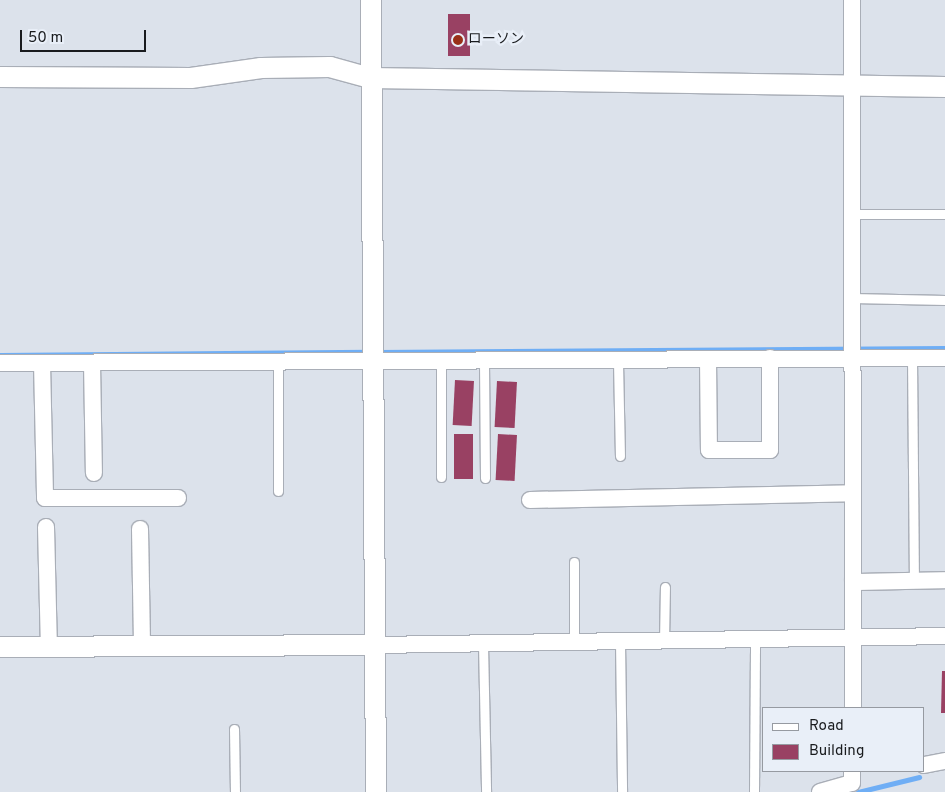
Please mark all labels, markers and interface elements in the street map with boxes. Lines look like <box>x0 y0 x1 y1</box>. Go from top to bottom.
scale bar <box>22 20 149 52</box>
text: 50 m <box>28 29 63 48</box>
place label: ローソン <box>468 32 524 48</box>
marker: ローソン <box>452 34 464 46</box>
legend <box>762 707 925 772</box>
text: Road <box>809 717 844 736</box>
text: Building <box>809 742 864 761</box>

